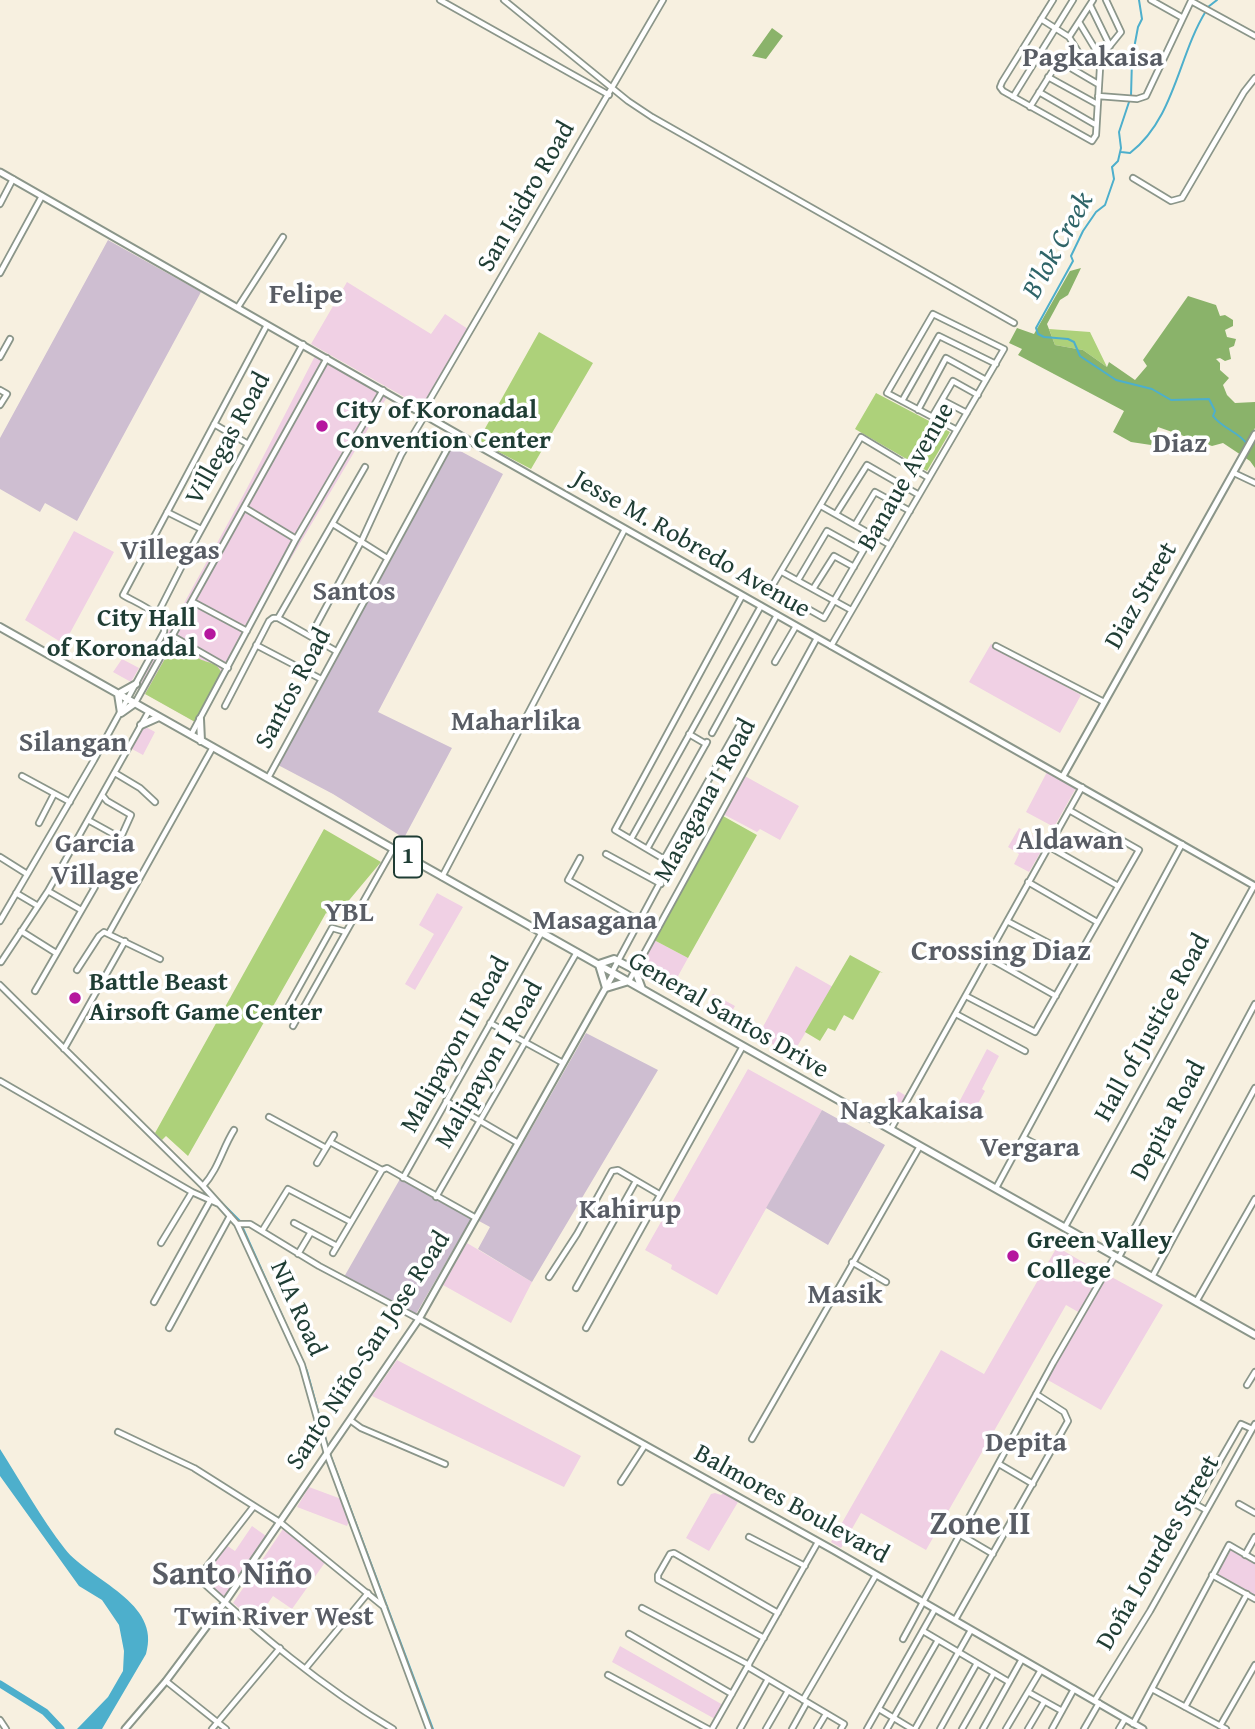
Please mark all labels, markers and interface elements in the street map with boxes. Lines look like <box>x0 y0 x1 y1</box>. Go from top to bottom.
district label: Pagkakaisa <box>1023 42 1163 76</box>
street label: San Isidro Road <box>471 116 583 278</box>
water label: B'lok Creek <box>1016 187 1102 305</box>
district label: Felipe <box>269 279 343 313</box>
street label: Villegas Road <box>180 367 278 511</box>
place label: City of Koronadal Convention Center <box>336 395 551 457</box>
street label: Banaue Avenue <box>852 397 962 557</box>
marker: City of Koronadal Convention Center <box>314 418 330 434</box>
district label: Diaz <box>1153 428 1207 462</box>
street label: Jesse M. Robredo Avenue <box>567 464 815 626</box>
district label: Villegas <box>120 535 220 569</box>
street label: Diaz Street <box>1099 537 1185 655</box>
district label: Santos <box>312 576 396 610</box>
place label: City Hall of Koronadal <box>47 603 196 664</box>
street label: Santos Road <box>249 623 339 755</box>
marker: City Hall of Koronadal <box>202 626 218 642</box>
district label: Maharlika <box>451 706 581 740</box>
street label: Masagana I Road <box>648 714 764 888</box>
district label: Silangan <box>19 727 127 761</box>
district label: Aldawan <box>1016 825 1124 859</box>
district label: Garcia Village <box>51 828 139 894</box>
road number: 1 <box>394 836 422 878</box>
district label: YBL <box>324 897 374 931</box>
district label: Masagana <box>533 905 657 939</box>
street label: Hall of Justice Road <box>1088 929 1218 1127</box>
district label: Crossing Diaz <box>911 934 1091 970</box>
street label: General Santos Drive <box>622 946 834 1086</box>
street label: Malipayon II Road <box>395 951 517 1139</box>
place label: Battle Beast Airsoft Game Center <box>89 967 323 1028</box>
street label: Malipayon I Road <box>429 976 551 1154</box>
marker: Battle Beast Airsoft Game Center <box>67 990 83 1006</box>
street label: Depita Road <box>1124 1056 1214 1186</box>
district label: Nagkakaisa <box>840 1095 984 1129</box>
district label: Vergara <box>980 1132 1080 1166</box>
district label: Kahirup <box>579 1194 681 1228</box>
place label: Green Valley College <box>1027 1225 1172 1286</box>
street label: Santo Niño-San Jose Road <box>280 1226 458 1476</box>
marker: Green Valley College <box>1005 1248 1021 1264</box>
street label: NIA Road <box>262 1257 332 1361</box>
district label: Masik <box>807 1279 883 1313</box>
district label: Depita <box>985 1427 1067 1461</box>
street label: Balmores Boulevard <box>688 1439 894 1571</box>
street label: Doña Lourdes Street <box>1090 1450 1228 1656</box>
district label: Zone II <box>930 1506 1030 1546</box>
district label: Santo Niño <box>152 1556 312 1596</box>
district label: Twin River West <box>174 1601 374 1635</box>

